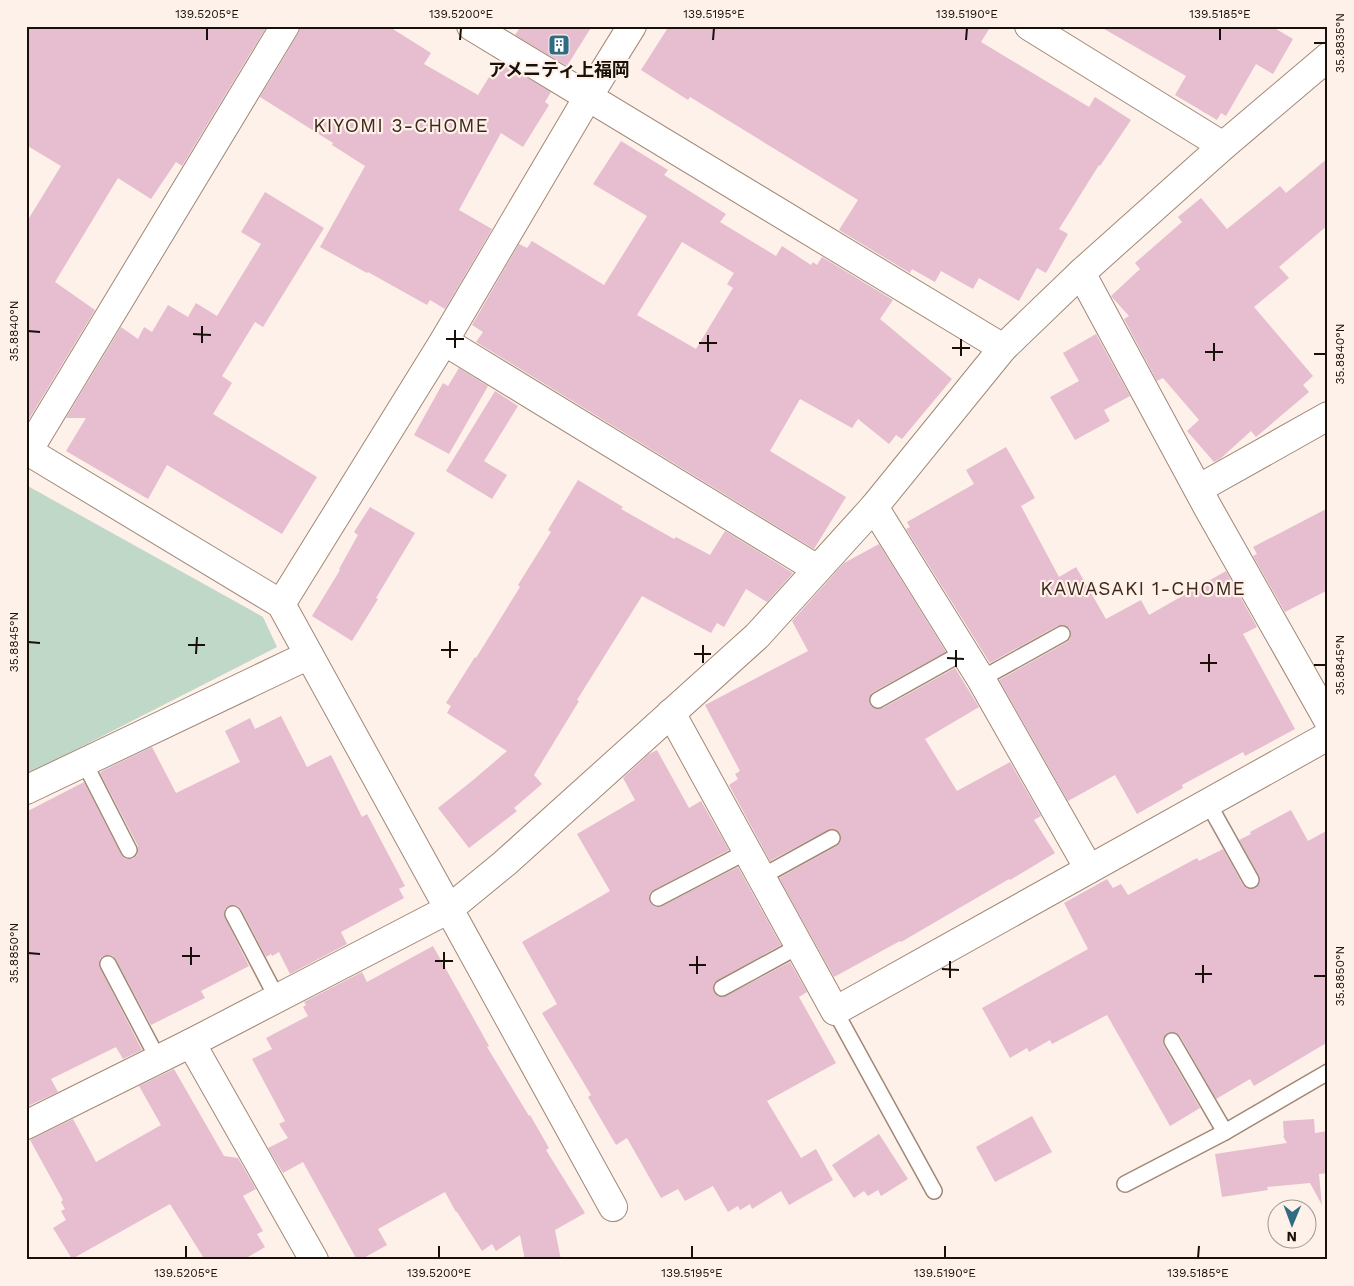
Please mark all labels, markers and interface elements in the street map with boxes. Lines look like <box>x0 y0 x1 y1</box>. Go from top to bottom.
text: 139.5205°E <box>175 7 239 21</box>
text: 139.5200°E <box>429 7 493 21</box>
text: 139.5195°E <box>683 7 745 21</box>
text: 139.5190°E <box>936 7 998 21</box>
text: 139.5185°E <box>1189 7 1251 21</box>
text: 35.8835°N <box>1333 13 1347 73</box>
building icon: アメニティ上福岡 <box>547 33 571 57</box>
place label: アメニティ上福岡 <box>488 59 630 80</box>
district label: KIYOMI 3-CHOME <box>313 114 489 137</box>
text: 35.8840°N <box>7 300 21 362</box>
text: 35.8840°N <box>1333 323 1347 385</box>
district label: KAWASAKI 1-CHOME <box>1040 577 1246 600</box>
text: 35.8845°N <box>7 612 21 672</box>
text: 35.8845°N <box>1333 635 1347 695</box>
text: 35.8850°N <box>7 923 21 983</box>
text: 35.8850°N <box>1333 946 1347 1006</box>
north arrow <box>1266 1198 1316 1248</box>
text: N <box>1286 1229 1297 1245</box>
text: 139.5205°E <box>154 1266 218 1280</box>
text: 139.5200°E <box>407 1266 471 1280</box>
text: 139.5195°E <box>661 1266 723 1280</box>
text: 139.5190°E <box>914 1266 976 1280</box>
text: 139.5185°E <box>1167 1266 1229 1280</box>

